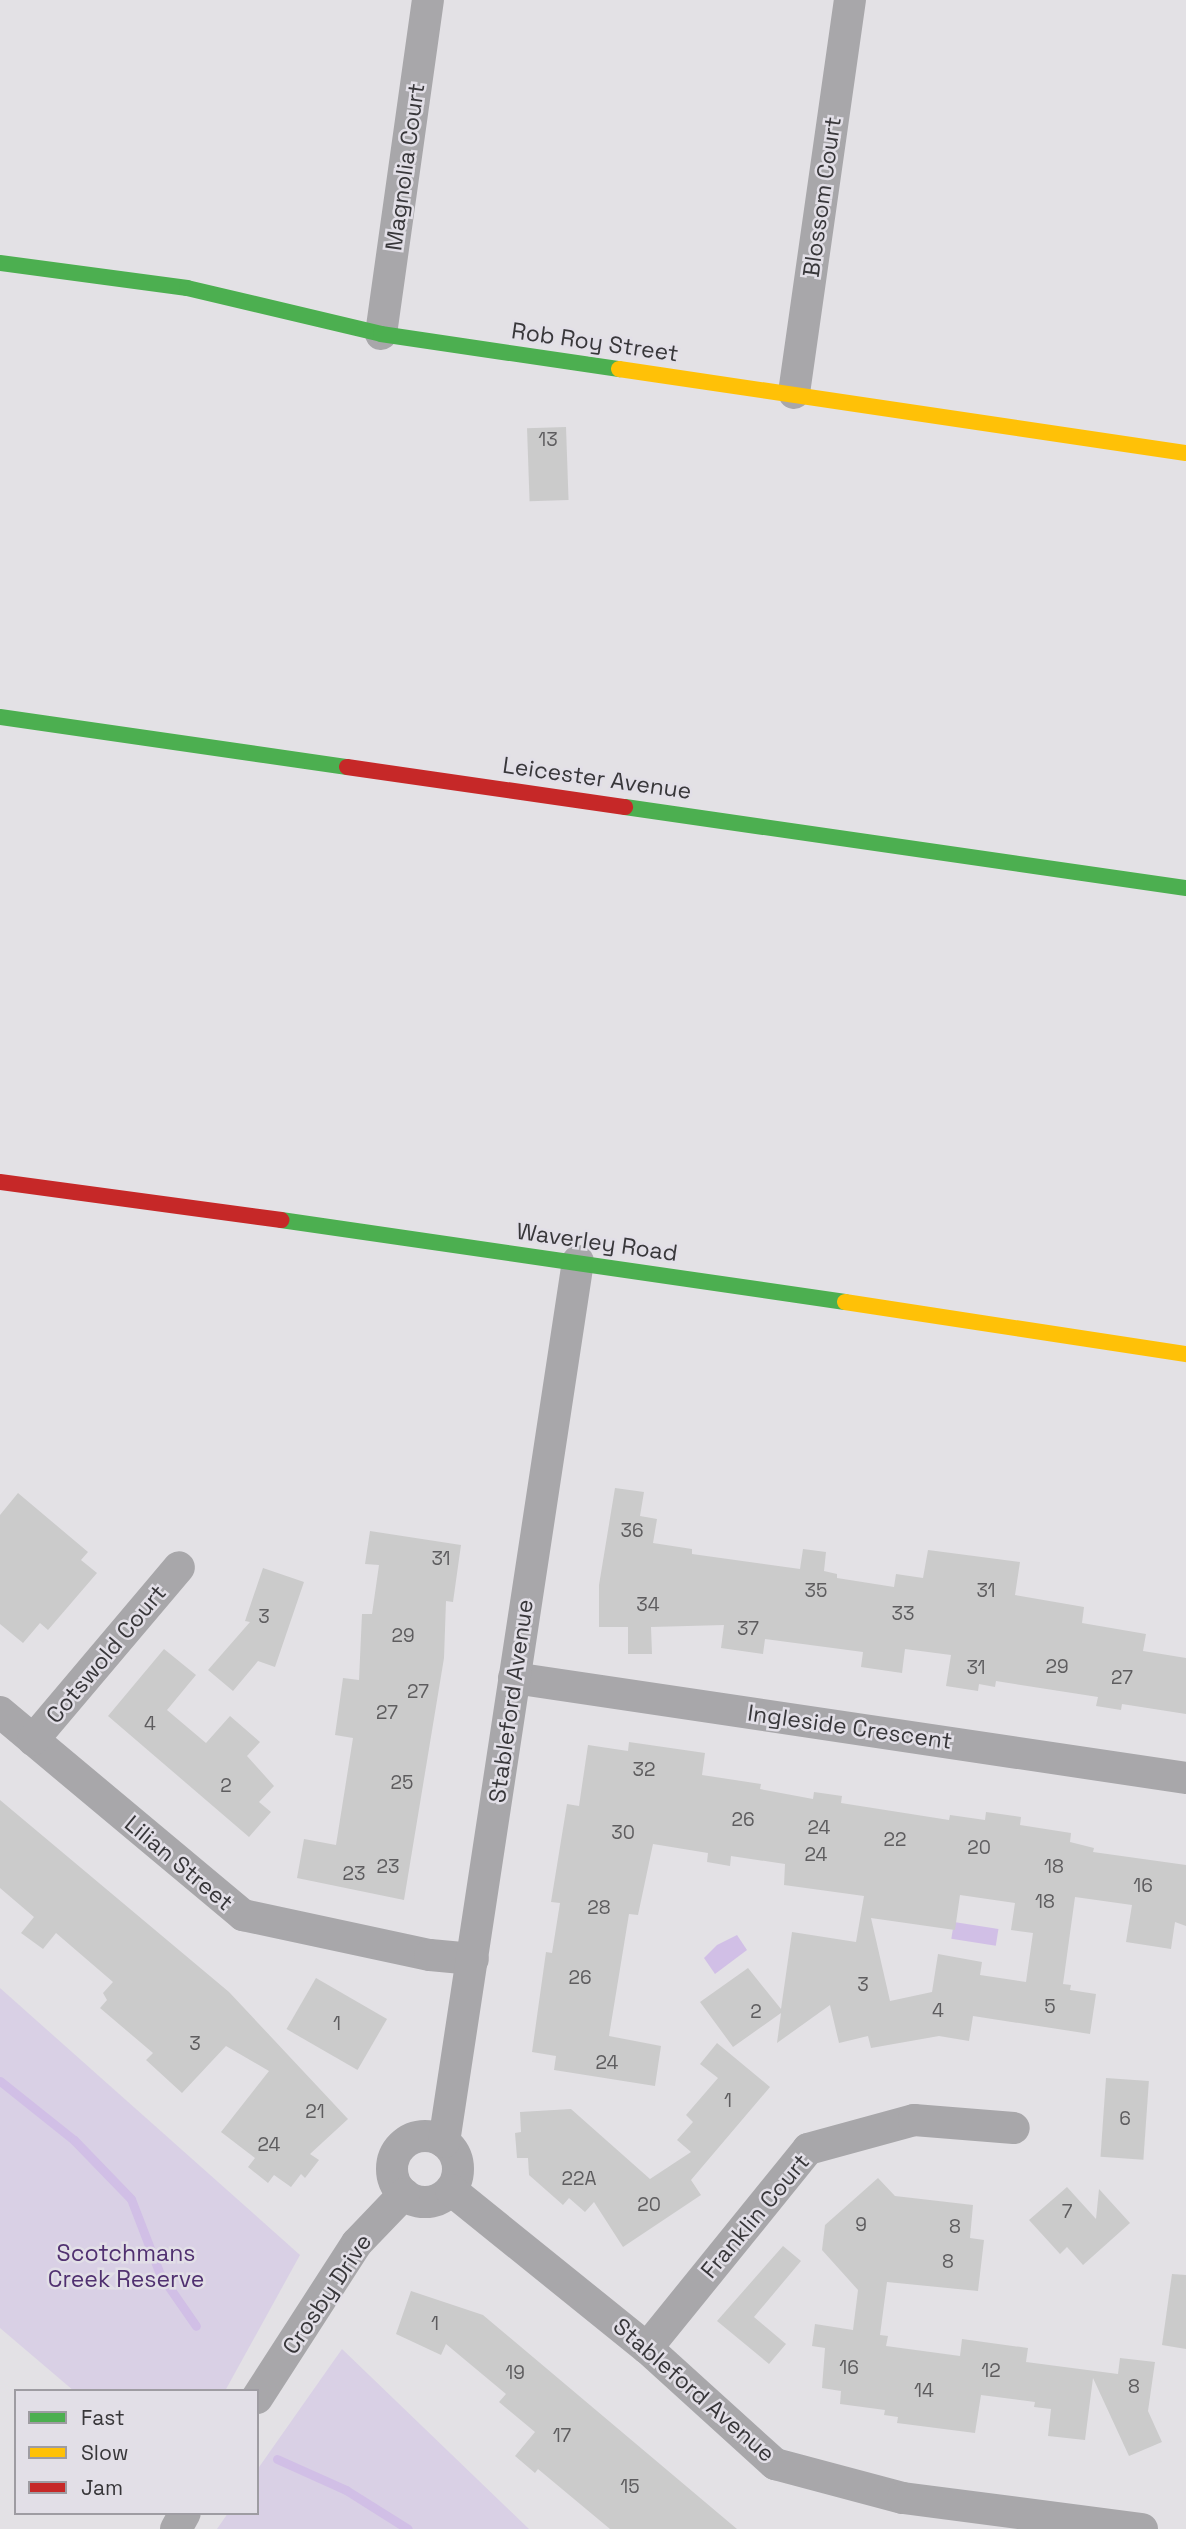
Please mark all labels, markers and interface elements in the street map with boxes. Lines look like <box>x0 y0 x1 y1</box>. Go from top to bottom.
street label: Magnolia Court <box>380 82 430 252</box>
street label: Blossom Court <box>797 115 847 279</box>
street label: Rob Roy Street <box>510 317 680 367</box>
house number: 13 <box>538 429 558 451</box>
street label: Leicester Avenue <box>501 751 693 805</box>
street label: Waverley Road <box>515 1217 679 1267</box>
house number: 36 <box>620 1520 644 1542</box>
house number: 31 <box>431 1548 451 1570</box>
street label: Cotswold Court <box>40 1579 172 1729</box>
house number: 35 <box>805 1580 827 1602</box>
house number: 31 <box>976 1580 996 1602</box>
house number: 34 <box>636 1594 660 1616</box>
street label: Stableford Avenue <box>483 1597 539 1805</box>
house number: 33 <box>892 1603 914 1625</box>
house number: 3 <box>258 1606 270 1628</box>
house number: 37 <box>737 1618 759 1640</box>
house number: 29 <box>391 1625 415 1647</box>
house number: 29 <box>1045 1656 1069 1678</box>
house number: 31 <box>966 1657 986 1679</box>
house number: 27 <box>1111 1667 1133 1689</box>
house number: 27 <box>407 1681 429 1703</box>
street label: Ingleside Crescent <box>746 1699 954 1755</box>
house number: 27 <box>376 1702 398 1724</box>
house number: 4 <box>144 1713 156 1735</box>
house number: 32 <box>633 1759 655 1781</box>
house number: 25 <box>391 1772 413 1794</box>
house number: 2 <box>220 1775 232 1797</box>
house number: 26 <box>731 1809 755 1831</box>
street label: Lilian Street <box>119 1810 239 1916</box>
house number: 24 <box>808 1817 830 1839</box>
house number: 30 <box>611 1822 635 1844</box>
house number: 22 <box>884 1829 906 1851</box>
house number: 20 <box>967 1837 991 1859</box>
house number: 24 <box>805 1844 827 1866</box>
house number: 23 <box>377 1856 399 1878</box>
house number: 18 <box>1044 1856 1064 1878</box>
house number: 23 <box>343 1863 365 1885</box>
house number: 16 <box>1133 1875 1153 1897</box>
house number: 18 <box>1035 1891 1055 1913</box>
house number: 28 <box>587 1897 611 1919</box>
house number: 26 <box>568 1967 592 1989</box>
house number: 3 <box>857 1974 869 1996</box>
house number: 5 <box>1044 1996 1056 2018</box>
house number: 4 <box>932 2000 944 2022</box>
house number: 2 <box>750 2001 762 2023</box>
house number: 1 <box>333 2013 341 2035</box>
house number: 3 <box>189 2033 201 2055</box>
house number: 24 <box>596 2052 618 2074</box>
house number: 1 <box>724 2090 732 2112</box>
house number: 21 <box>305 2101 325 2123</box>
house number: 6 <box>1119 2108 1131 2130</box>
house number: 24 <box>258 2134 280 2156</box>
street label: Franklin Court <box>695 2148 815 2284</box>
house number: 22A <box>562 2168 596 2190</box>
house number: 20 <box>637 2194 661 2216</box>
house number: 7 <box>1062 2201 1072 2223</box>
house number: 9 <box>855 2214 867 2236</box>
house number: 8 <box>949 2216 961 2238</box>
street label: Crosby Drive <box>277 2229 377 2359</box>
park label: Scotchmans Creek Reserve <box>48 2239 204 2293</box>
house number: 8 <box>942 2251 954 2273</box>
street label: Stableford Avenue <box>607 2312 781 2468</box>
house number: 1 <box>431 2313 439 2335</box>
house number: 16 <box>839 2357 859 2379</box>
house number: 12 <box>981 2360 1001 2382</box>
house number: 19 <box>505 2362 525 2384</box>
house number: 8 <box>1128 2376 1140 2398</box>
house number: 14 <box>914 2380 934 2402</box>
legend <box>14 2389 259 2515</box>
text: Fast <box>81 2404 125 2431</box>
house number: 17 <box>553 2425 571 2447</box>
text: Slow <box>81 2439 129 2466</box>
text: Jam <box>81 2474 123 2501</box>
house number: 15 <box>620 2476 640 2498</box>

